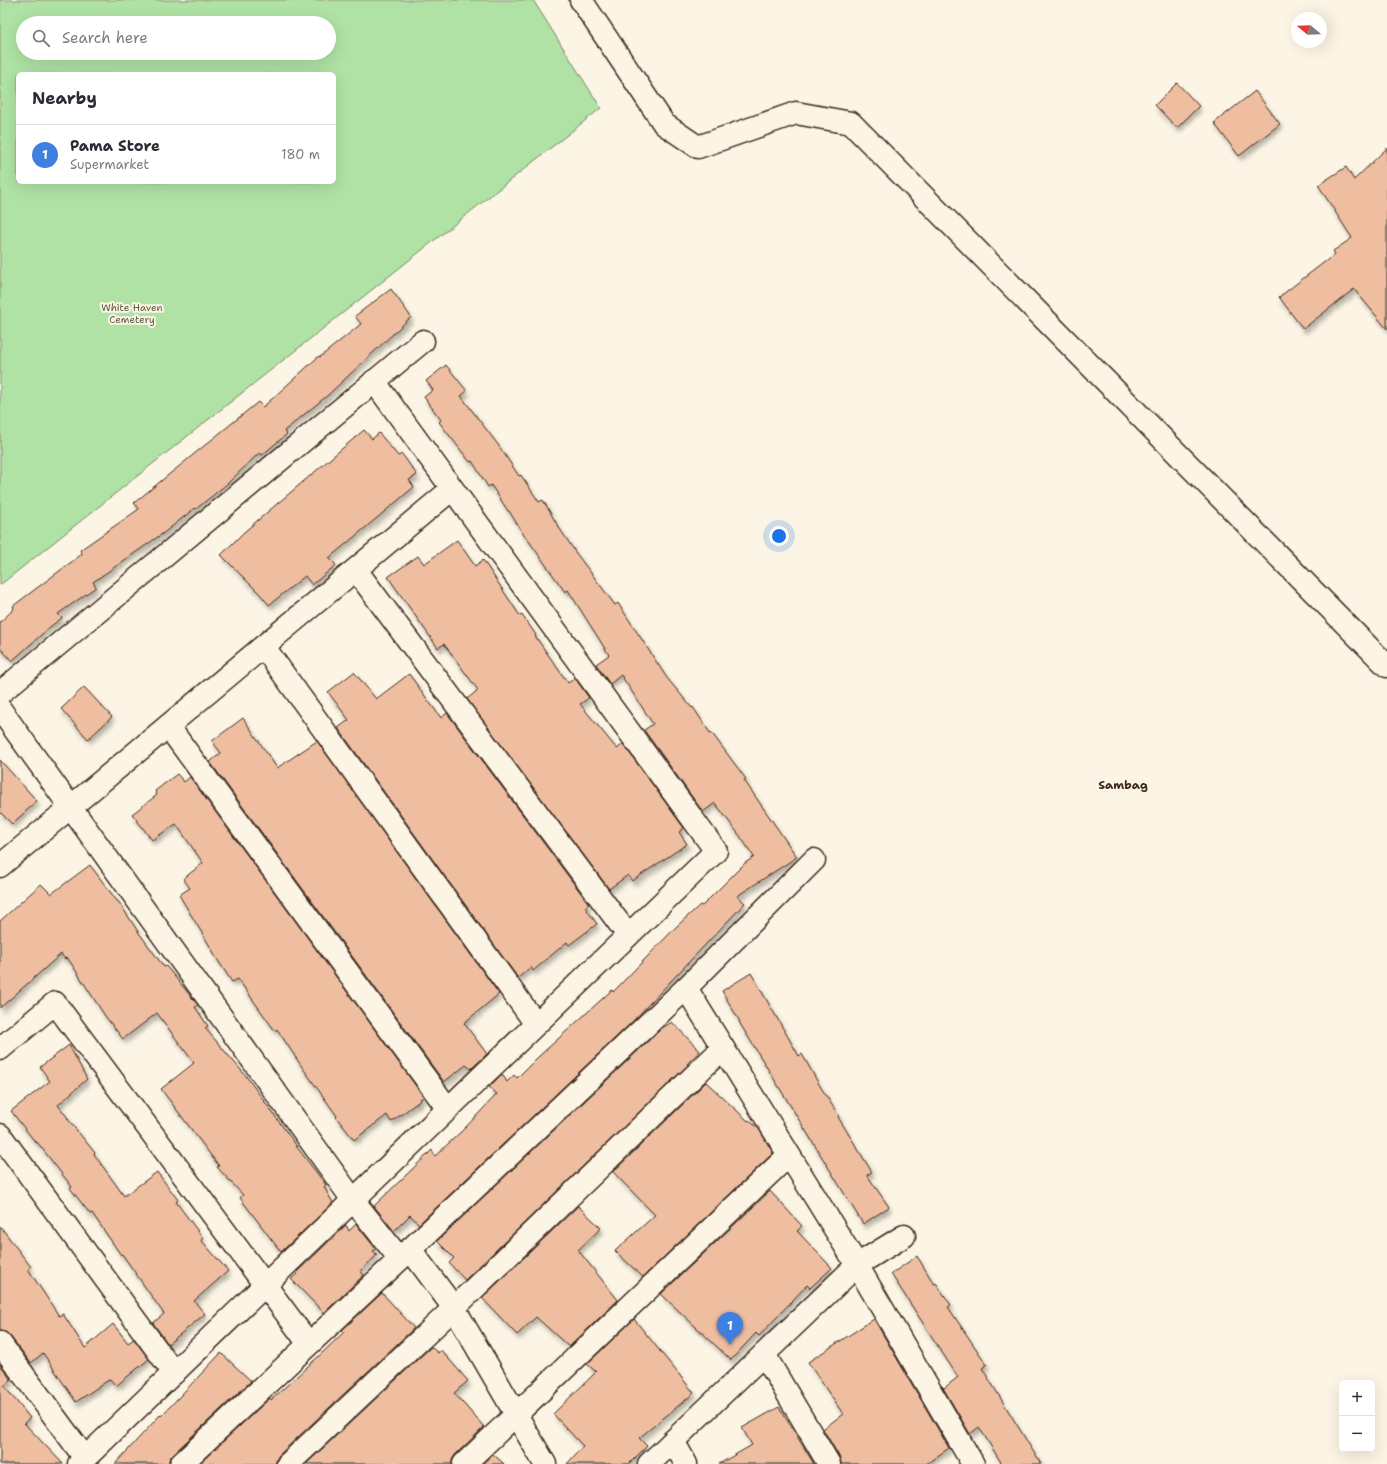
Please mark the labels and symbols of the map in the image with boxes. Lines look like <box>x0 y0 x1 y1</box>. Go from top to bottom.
north arrow <box>1291 12 1327 48</box>
park label: White Haven Cemetery <box>101 301 163 326</box>
your location <box>769 526 789 546</box>
district label: Sambag <box>1098 777 1148 793</box>
pin: 1 <box>717 1312 743 1345</box>

